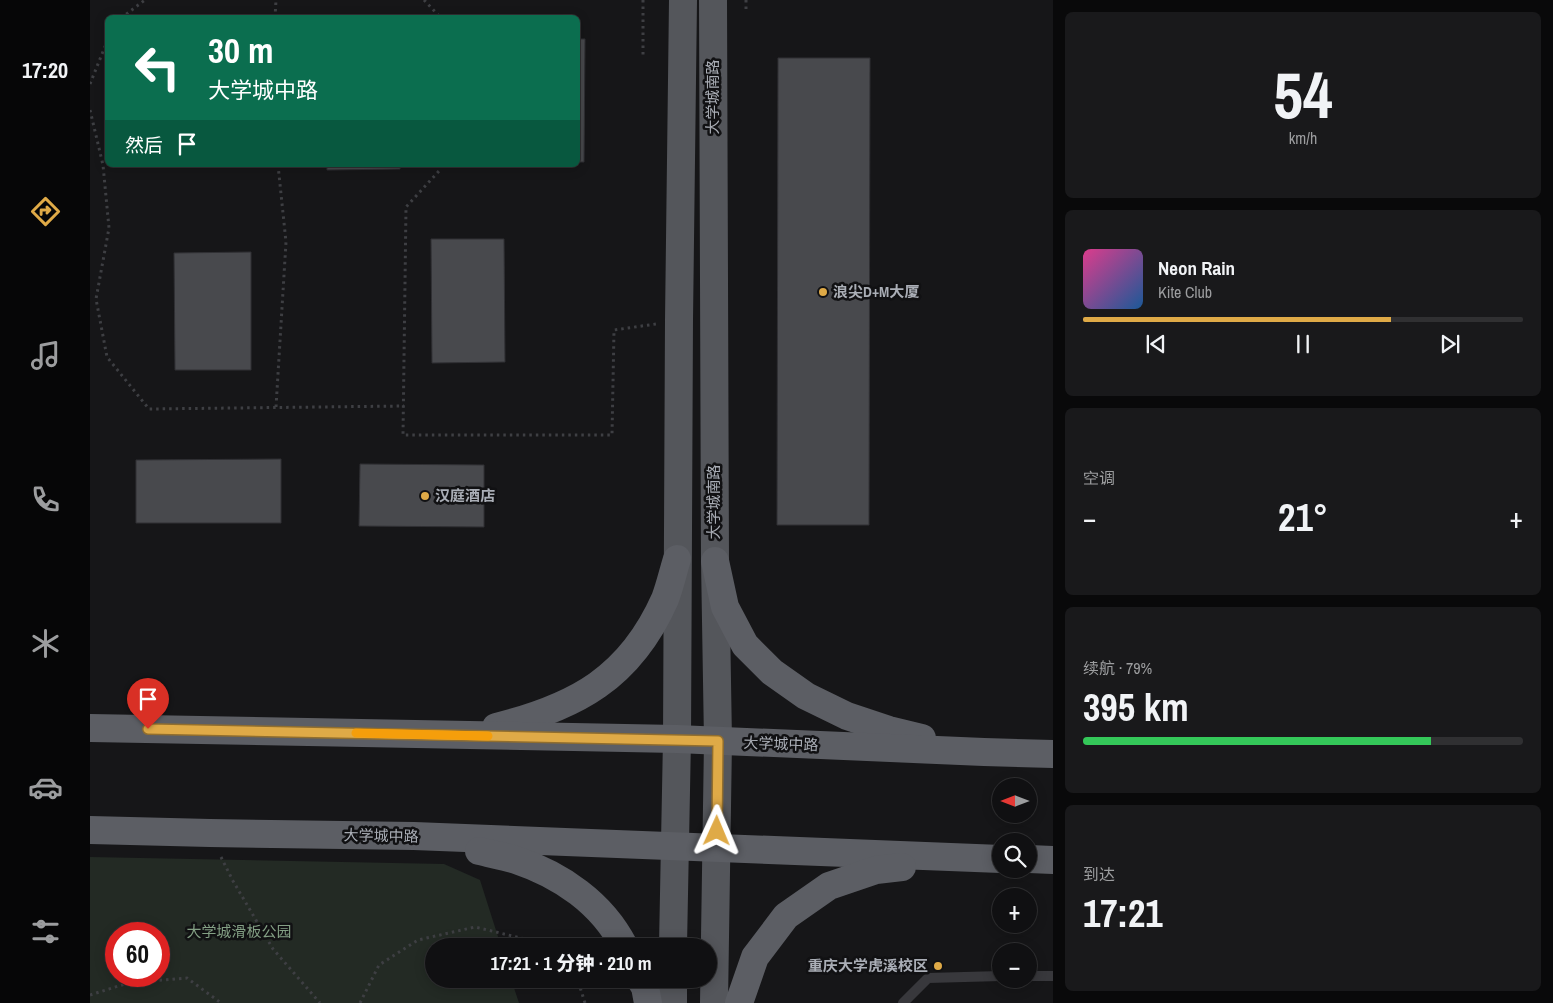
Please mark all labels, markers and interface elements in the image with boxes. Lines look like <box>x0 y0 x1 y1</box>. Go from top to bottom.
text: 30 m <box>208 27 273 74</box>
icon: left <box>125 35 190 100</box>
text: 54 <box>1273 51 1333 138</box>
text: 17:20 <box>22 55 68 85</box>
street label: 大学城南路 <box>702 59 723 135</box>
text: 大学城中路 <box>208 75 318 105</box>
text: km/h <box>1289 127 1317 149</box>
icon: arrive <box>173 130 201 158</box>
text: 然后 <box>125 132 163 158</box>
icon: directions <box>28 194 63 229</box>
text: Neon Rain <box>1158 255 1235 281</box>
place label: 浪尖D+M大厦 <box>833 281 919 302</box>
text: Kite Club <box>1158 281 1212 303</box>
marker: 浪尖D+M大厦 <box>817 286 829 298</box>
icon: previous <box>1142 330 1170 358</box>
icon: pause <box>1289 330 1317 358</box>
icon: next <box>1436 330 1464 358</box>
icon: music <box>28 338 63 373</box>
street label: 大学城南路 <box>703 464 724 540</box>
text: 空调 <box>1083 467 1115 489</box>
icon: phone <box>28 482 63 517</box>
place label: 汉庭酒店 <box>435 485 495 506</box>
marker: 汉庭酒店 <box>419 490 431 502</box>
text: 21° <box>1278 492 1328 543</box>
text: − <box>1083 499 1096 537</box>
text: + <box>1510 499 1523 537</box>
icon: climate <box>28 626 63 661</box>
text: 续航 · 79% <box>1083 657 1152 679</box>
pin <box>127 678 169 729</box>
text: 395 km <box>1083 682 1189 733</box>
icon: arrive <box>134 685 162 713</box>
street label: 大学城中路 <box>743 732 819 755</box>
icon: car <box>28 770 63 805</box>
north arrow <box>992 778 1038 822</box>
map controls <box>992 778 1037 988</box>
position arrow <box>690 804 742 856</box>
street label: 大学城中路 <box>343 824 419 847</box>
button: search <box>992 833 1037 878</box>
text: 到达 <box>1083 863 1115 885</box>
button: + <box>992 888 1037 933</box>
text: 17:21 <box>1083 888 1163 939</box>
icon: filters <box>28 914 63 949</box>
park label: 大学城滑板公园 <box>186 921 292 942</box>
speed limit sign: 60 <box>105 922 170 987</box>
button: − <box>992 943 1037 988</box>
text: 17:21 · 1 分钟 · 210 m <box>490 950 652 976</box>
place label: 重庆大学虎溪校区 <box>808 955 928 976</box>
marker: 重庆大学虎溪校区 <box>932 960 944 972</box>

